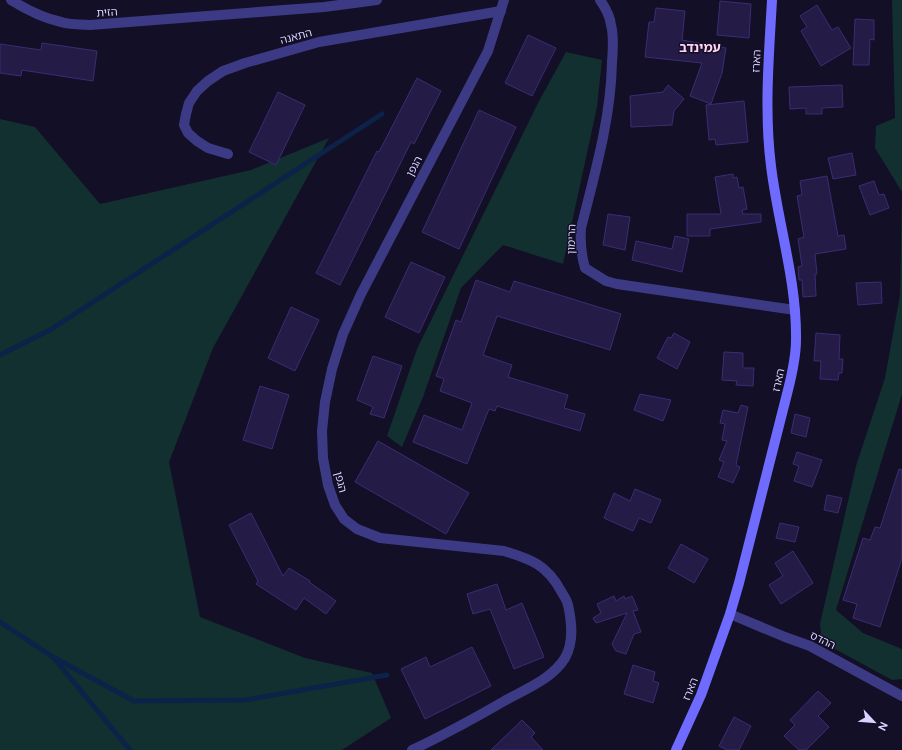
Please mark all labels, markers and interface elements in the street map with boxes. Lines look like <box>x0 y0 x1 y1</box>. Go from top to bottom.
street label: הזית <box>96 4 118 20</box>
street label: התאנה <box>279 25 314 47</box>
district label: עמינדב <box>679 39 721 56</box>
street label: הארז <box>748 49 764 73</box>
street label: הגפן <box>403 153 425 179</box>
street label: הרימון <box>563 224 579 254</box>
street label: הארז <box>769 367 787 393</box>
street label: הגפן <box>332 470 350 494</box>
street label: ההדס <box>808 628 838 652</box>
street label: הארז <box>679 676 701 702</box>
north arrow <box>854 702 894 742</box>
text: N <box>875 720 891 733</box>

